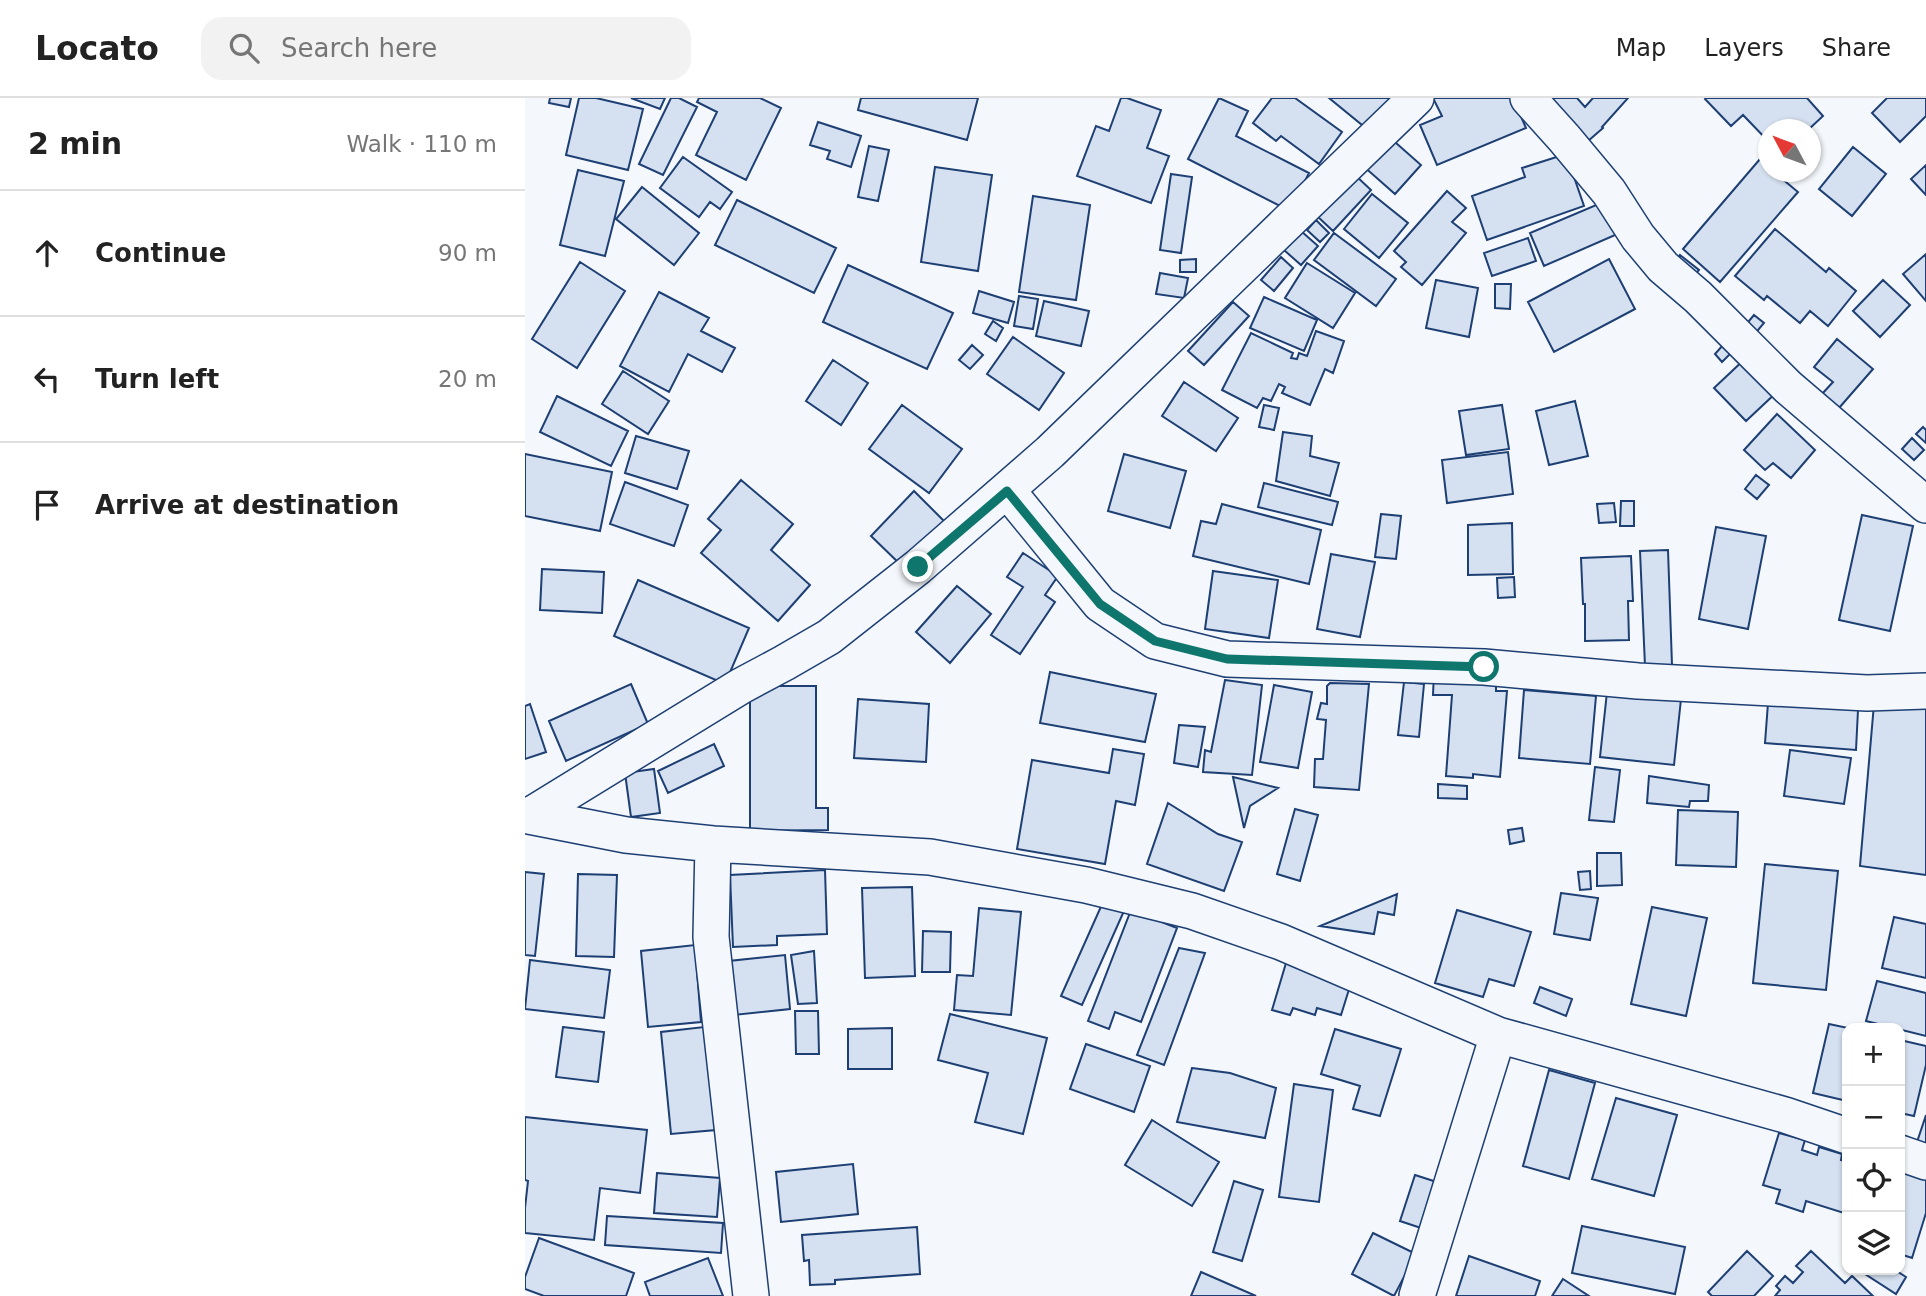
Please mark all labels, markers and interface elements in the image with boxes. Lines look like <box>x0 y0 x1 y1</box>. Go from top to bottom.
search box <box>201 17 691 80</box>
text: Locato <box>35 29 159 68</box>
icon: search <box>225 29 263 67</box>
text: Search here <box>281 33 437 63</box>
text: Map <box>1616 34 1666 62</box>
text: Layers <box>1704 34 1784 62</box>
text: Share <box>1822 34 1891 62</box>
north arrow <box>1758 119 1821 182</box>
text: 2 min <box>28 126 122 161</box>
text: Walk · 110 m <box>346 131 497 157</box>
icon: ahead <box>28 234 66 272</box>
text: Continue <box>95 238 226 268</box>
text: 90 m <box>438 240 497 266</box>
icon: left <box>28 360 66 398</box>
text: Turn left <box>95 364 219 394</box>
text: 20 m <box>438 366 497 392</box>
icon: arrive <box>28 486 66 524</box>
text: Arrive at destination <box>95 490 399 520</box>
route end <box>902 551 933 582</box>
route start <box>1468 651 1499 682</box>
map controls <box>1842 1023 1905 1275</box>
button: + <box>1842 1023 1905 1086</box>
button: − <box>1842 1086 1905 1149</box>
button: locate <box>1842 1149 1905 1212</box>
button: layers <box>1842 1212 1905 1275</box>

